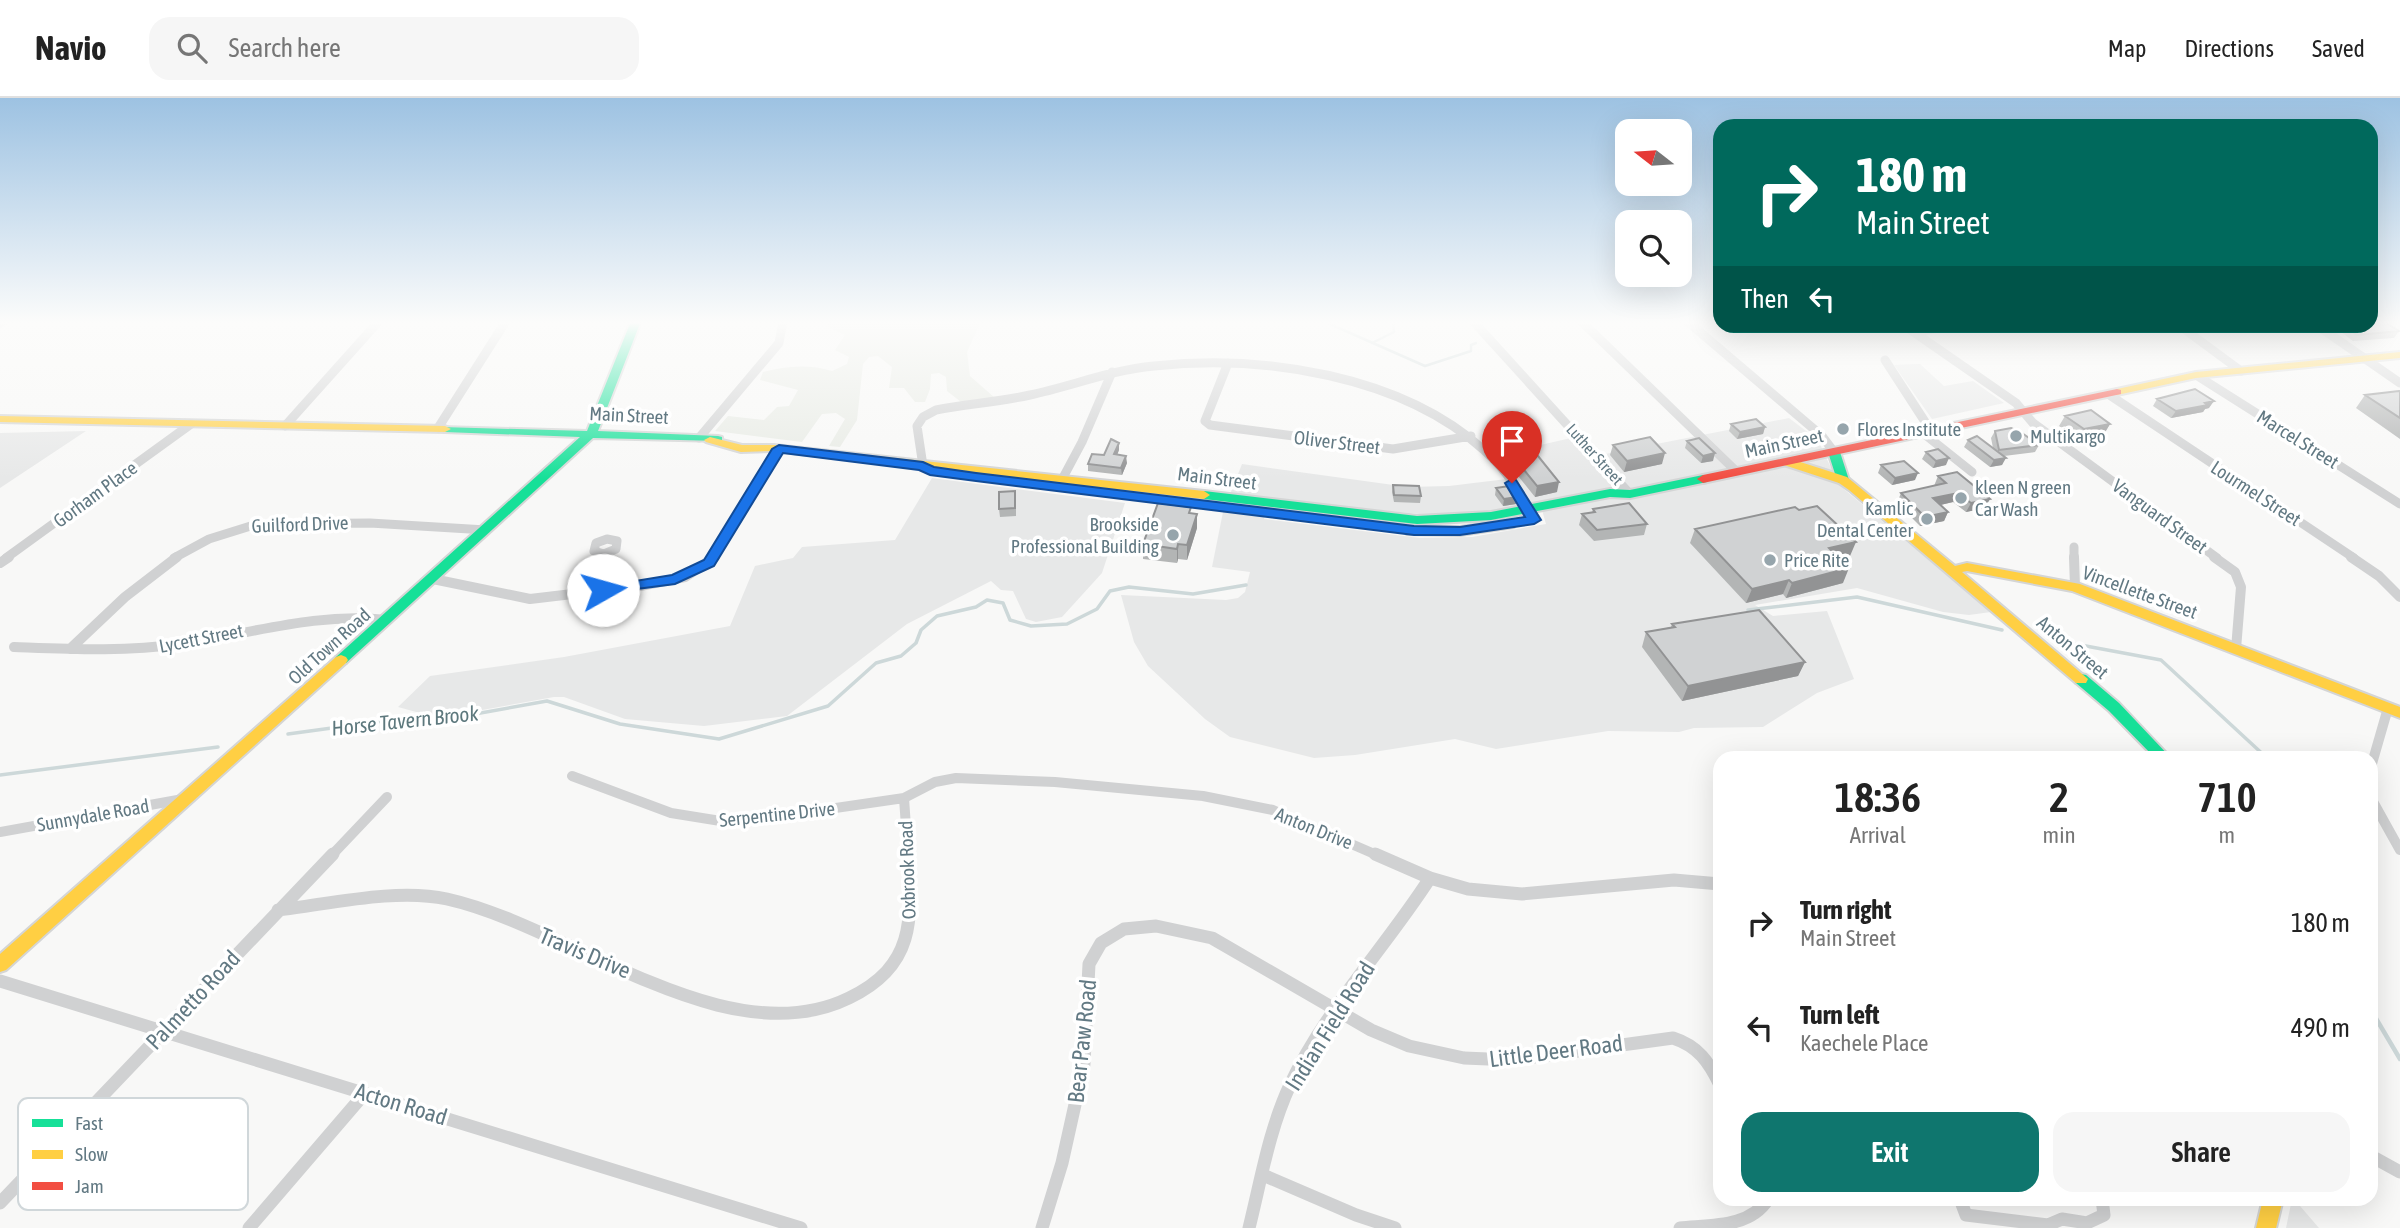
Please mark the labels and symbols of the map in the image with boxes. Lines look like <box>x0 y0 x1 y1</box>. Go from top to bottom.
north arrow <box>1615 119 1692 196</box>
street label: Main Street <box>589 402 669 428</box>
street label: Marcel Street <box>2253 405 2343 473</box>
pin <box>1482 411 1542 483</box>
place label: Flores Institute <box>1857 418 1961 440</box>
street label: Luther Street <box>1563 420 1627 488</box>
marker: Flores Institute <box>1835 421 1851 437</box>
street label: Main Street <box>1743 424 1825 462</box>
place label: Multikargo <box>2030 425 2106 447</box>
street label: Oliver Street <box>1293 426 1381 458</box>
marker: Multikargo <box>2008 428 2024 444</box>
street label: Gorham Place <box>49 456 141 532</box>
street label: Lourmel Street <box>2207 456 2305 530</box>
street label: Main Street <box>1176 462 1258 494</box>
street label: Vanguard Street <box>2108 474 2212 558</box>
place label: kleen N green Car Wash <box>1975 476 2071 520</box>
marker: kleen N green Car Wash <box>1953 490 1969 506</box>
place label: Kamlic Dental Center <box>1817 497 1914 541</box>
street label: Guilford Drive <box>251 511 349 537</box>
marker: Kamlic Dental Center <box>1919 511 1935 527</box>
place label: Brookside Professional Building <box>1011 513 1160 557</box>
marker: Brookside Professional Building <box>1165 527 1181 543</box>
place label: Price Rite <box>1784 549 1849 571</box>
marker: Price Rite <box>1762 552 1778 568</box>
position arrow <box>566 553 640 627</box>
street label: Vincellette Street <box>2080 561 2200 623</box>
street label: Old Town Road <box>283 603 375 689</box>
street label: Anton Street <box>2033 611 2113 683</box>
street label: Lycett Street <box>157 619 245 657</box>
water label: Horse Tavern Brook <box>330 700 480 740</box>
street label: Sunnydale Road <box>35 794 151 836</box>
street label: Serpentine Drive <box>718 797 836 831</box>
street label: Anton Drive <box>1272 803 1356 853</box>
street label: Oxbrook Road <box>894 820 920 920</box>
street label: Travis Drive <box>536 922 634 984</box>
street label: Palmetto Road <box>141 945 245 1055</box>
street label: Indian Field Road <box>1280 957 1380 1095</box>
street label: Bear Paw Road <box>1063 978 1101 1104</box>
street label: Little Deer Road <box>1488 1030 1624 1072</box>
street label: Acton Road <box>352 1078 450 1130</box>
legend <box>18 1098 248 1210</box>
text: Fast <box>75 1112 103 1134</box>
text: Slow <box>75 1143 109 1165</box>
text: Jam <box>75 1175 104 1197</box>

